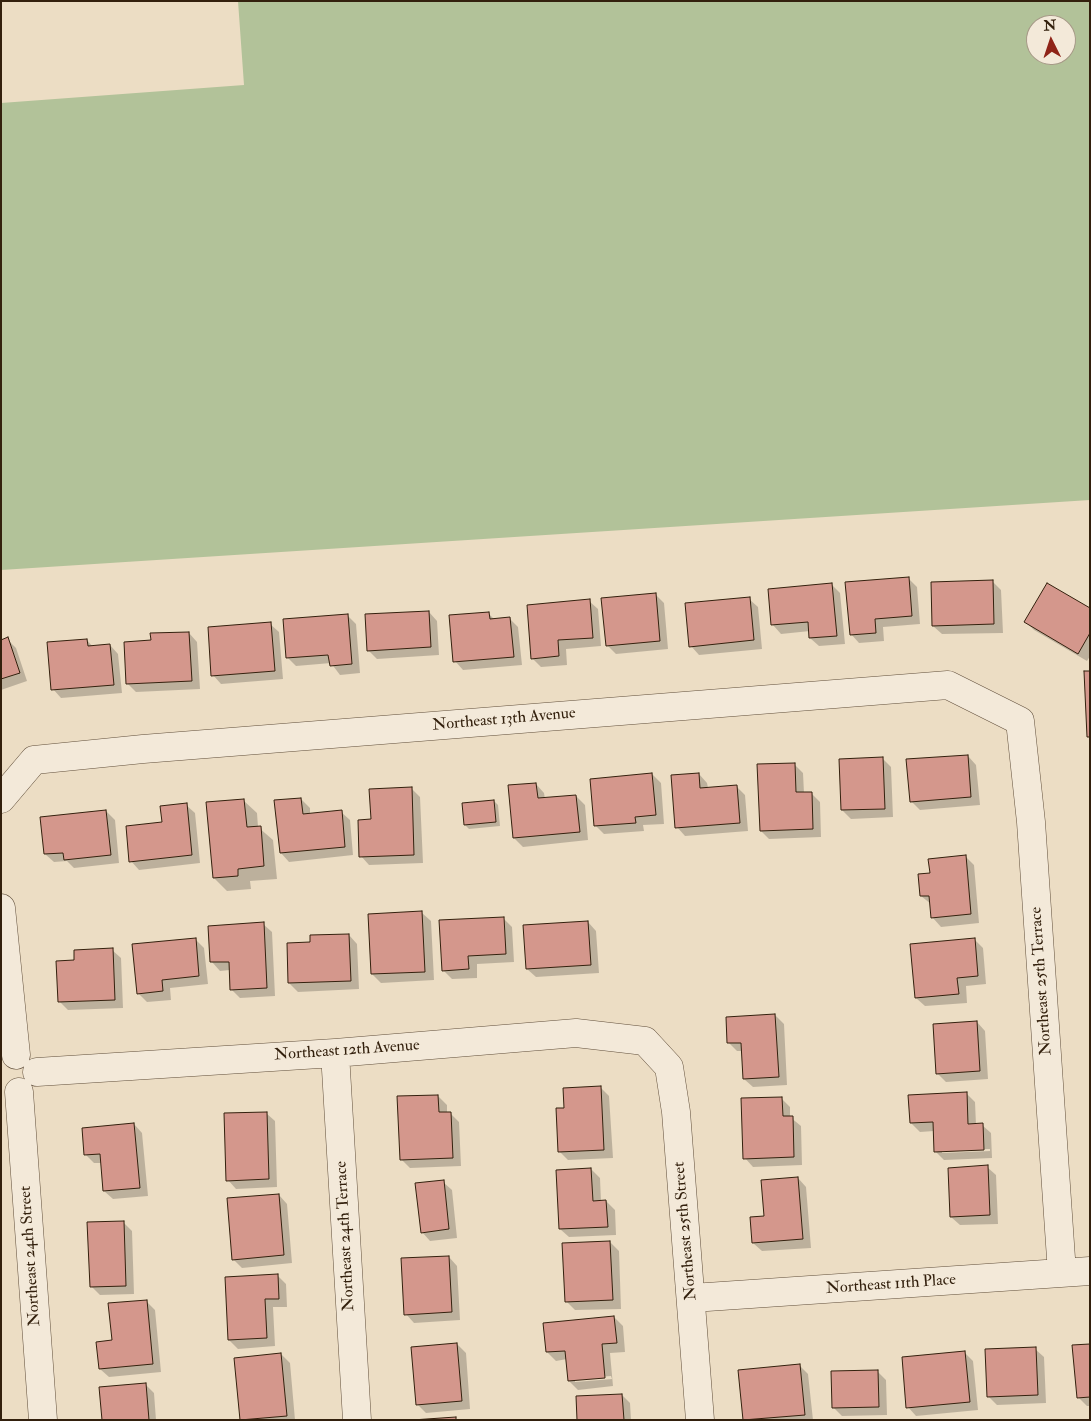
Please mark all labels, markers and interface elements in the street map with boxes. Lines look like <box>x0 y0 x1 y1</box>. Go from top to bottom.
north arrow <box>1026 15 1076 65</box>
text: N <box>1043 17 1057 34</box>
street label: Northeast 13th Avenue <box>432 704 576 736</box>
street label: Northeast 25th Terrace <box>1027 906 1057 1056</box>
street label: Northeast 12th Avenue <box>274 1036 420 1066</box>
street label: Northeast 24th Terrace <box>332 1160 360 1312</box>
street label: Northeast 25th Street <box>670 1161 702 1301</box>
street label: Northeast 24th Street <box>17 1185 45 1327</box>
street label: Northeast 11th Place <box>825 1271 957 1299</box>

